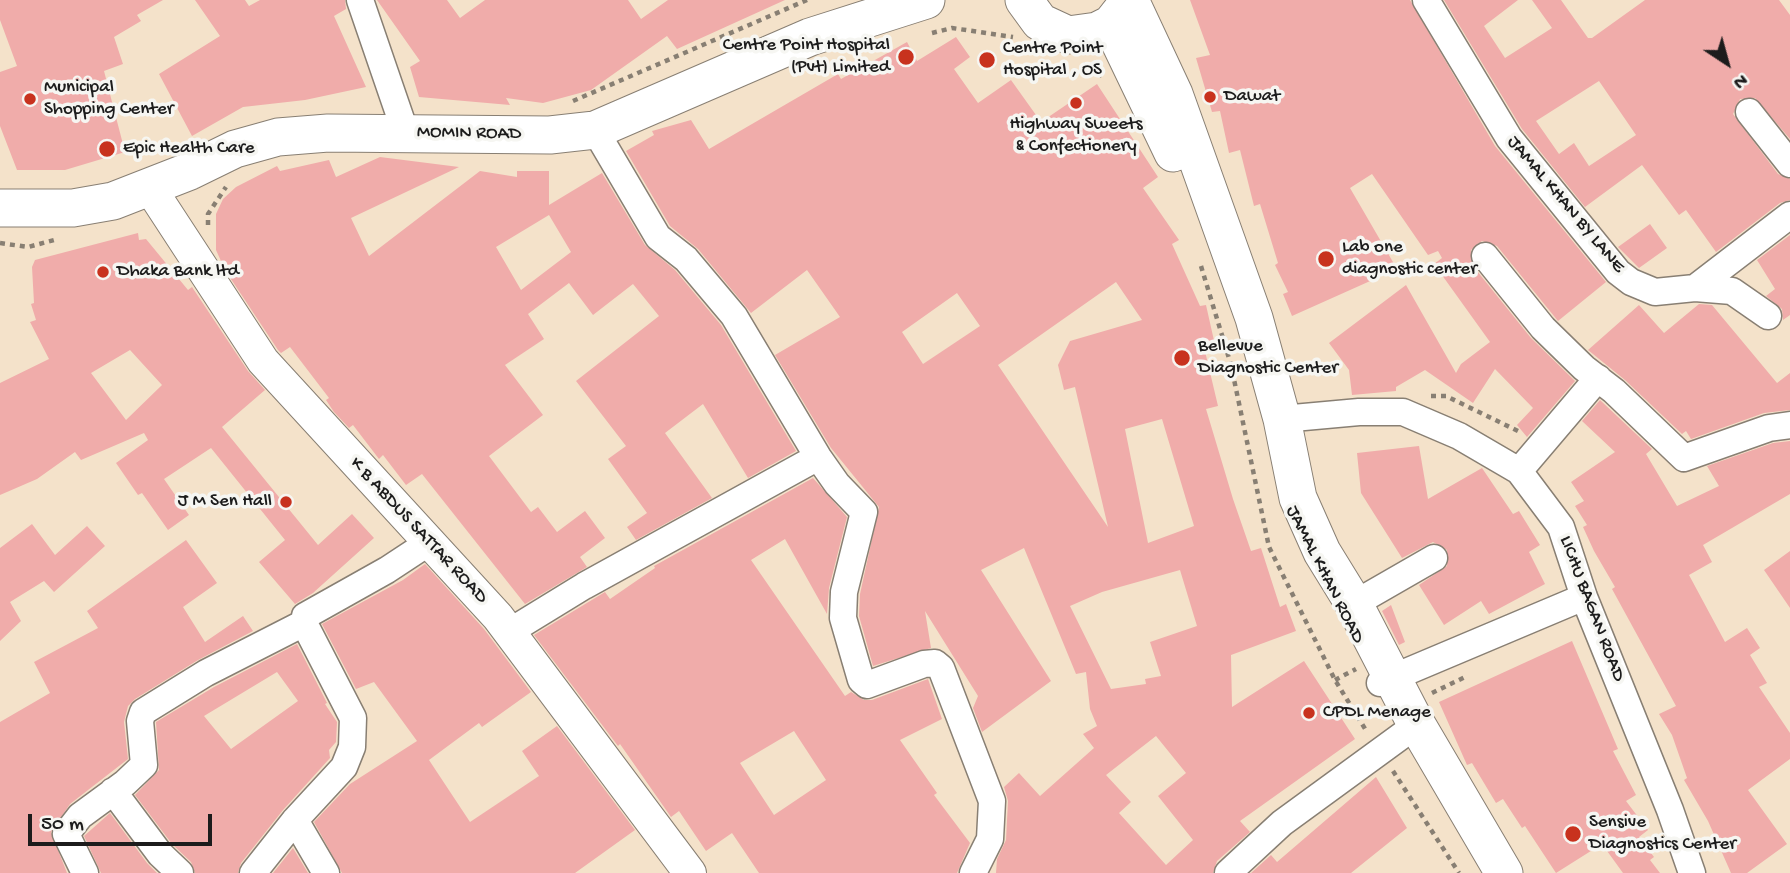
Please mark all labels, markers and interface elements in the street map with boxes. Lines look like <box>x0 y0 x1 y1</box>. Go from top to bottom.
north arrow <box>1692 28 1762 98</box>
place label: Centre Point Hospital (Pvt) Limited <box>723 35 890 79</box>
place label: Centre Point Hospital , OS <box>1003 38 1102 82</box>
marker: Centre Point Hospital (Pvt) Limited <box>896 47 916 67</box>
marker: Centre Point Hospital , OS <box>977 50 997 70</box>
text: N <box>1728 67 1751 93</box>
place label: Municipal Shopping Center <box>44 77 173 121</box>
place label: Dawat <box>1224 86 1280 108</box>
marker: Dawat <box>1202 89 1218 105</box>
marker: Municipal Shopping Center <box>22 91 38 107</box>
marker: Highway Sweets & Confectionery <box>1068 95 1084 111</box>
place label: Highway Sweets & Confectionery <box>1010 114 1142 158</box>
street label: MOMIN ROAD <box>417 122 521 146</box>
street label: JAMAL KHAN BY LANE <box>1501 132 1629 278</box>
place label: Epic Health Care <box>123 138 254 160</box>
marker: Epic Health Care <box>97 139 117 159</box>
place label: Lab one diagnostic center <box>1342 237 1477 281</box>
marker: Lab one diagnostic center <box>1316 249 1336 269</box>
place label: Dhaka Bank ltd <box>117 261 239 283</box>
marker: Dhaka Bank ltd <box>95 264 111 280</box>
place label: Bellevue Diagnostic Center <box>1198 336 1338 380</box>
marker: Bellevue Diagnostic Center <box>1172 348 1192 368</box>
street label: K B ABDUS SATTAR ROAD <box>344 453 492 609</box>
place label: J M Sen Hall <box>178 491 272 513</box>
marker: J M Sen Hall <box>278 494 294 510</box>
street label: JAMAL KHAN ROAD <box>1279 502 1369 648</box>
street label: LICHU BAGAN ROAD <box>1553 533 1629 685</box>
place label: CPDL Menage <box>1323 702 1431 724</box>
marker: CPDL Menage <box>1301 705 1317 721</box>
scale bar <box>32 800 215 844</box>
place label: Sensive Diagnostics Center <box>1589 812 1736 856</box>
text: 50 m <box>41 813 84 838</box>
marker: Sensive Diagnostics Center <box>1563 824 1583 844</box>

